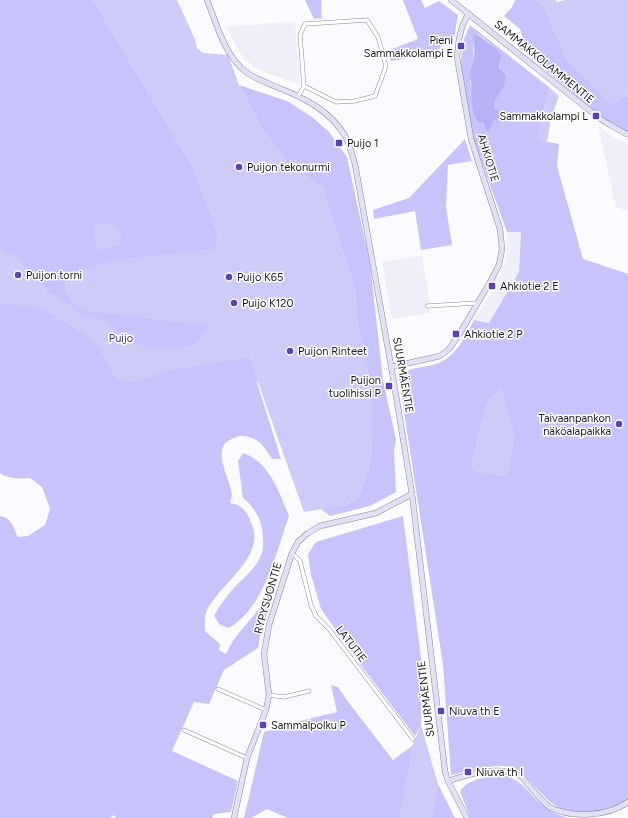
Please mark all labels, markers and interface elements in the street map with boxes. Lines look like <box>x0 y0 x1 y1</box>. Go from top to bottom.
street label: SAMMAKKOLAMMENTIE <box>491 18 597 106</box>
place label: Pieni Sammakkolampi E <box>364 34 453 60</box>
marker: Pieni Sammakkolampi E <box>456 41 466 51</box>
place label: Sammakkolampi L <box>499 110 588 123</box>
marker: Sammakkolampi L <box>591 111 601 121</box>
street label: AHKIOTIE <box>475 132 501 184</box>
place label: Puijo 1 <box>347 137 379 150</box>
marker: Puijo 1 <box>334 138 344 148</box>
place label: Puijon tekonurmi <box>247 161 330 174</box>
marker: Puijon tekonurmi <box>234 162 244 172</box>
place label: Puijon torni <box>26 269 82 282</box>
marker: Puijon torni <box>13 270 23 280</box>
place label: Puijo K65 <box>237 271 283 284</box>
marker: Puijo K65 <box>224 272 234 282</box>
place label: Ahkiotie 2 E <box>500 280 559 293</box>
marker: Ahkiotie 2 E <box>487 281 497 291</box>
place label: Puijo K120 <box>242 297 294 310</box>
marker: Puijo K120 <box>229 298 239 308</box>
place label: Ahkiotie 2 P <box>464 328 523 341</box>
marker: Ahkiotie 2 P <box>451 329 461 339</box>
park label: Puijo <box>109 332 133 345</box>
street label: SUURMÄENTIE <box>390 336 416 414</box>
place label: Puijon Rinteet <box>298 345 367 358</box>
marker: Puijon Rinteet <box>285 346 295 356</box>
place label: Puijon tuolihissi P <box>329 374 382 400</box>
marker: Puijon tuolihissi P <box>384 381 394 391</box>
place label: Taivaanpankon näköalapaikka <box>539 412 611 438</box>
marker: Taivaanpankon näköalapaikka <box>614 419 624 429</box>
street label: RYPYSUONTIE <box>252 561 284 635</box>
street label: LATUTIE <box>333 623 369 665</box>
street label: SUURMÄENTIE <box>415 660 437 738</box>
place label: Niuva th E <box>449 705 500 718</box>
marker: Niuva th E <box>436 706 446 716</box>
place label: Sammalpolku P <box>271 719 347 732</box>
marker: Sammalpolku P <box>258 720 268 730</box>
place label: Niuva th I <box>476 766 523 779</box>
marker: Niuva th I <box>463 767 473 777</box>

